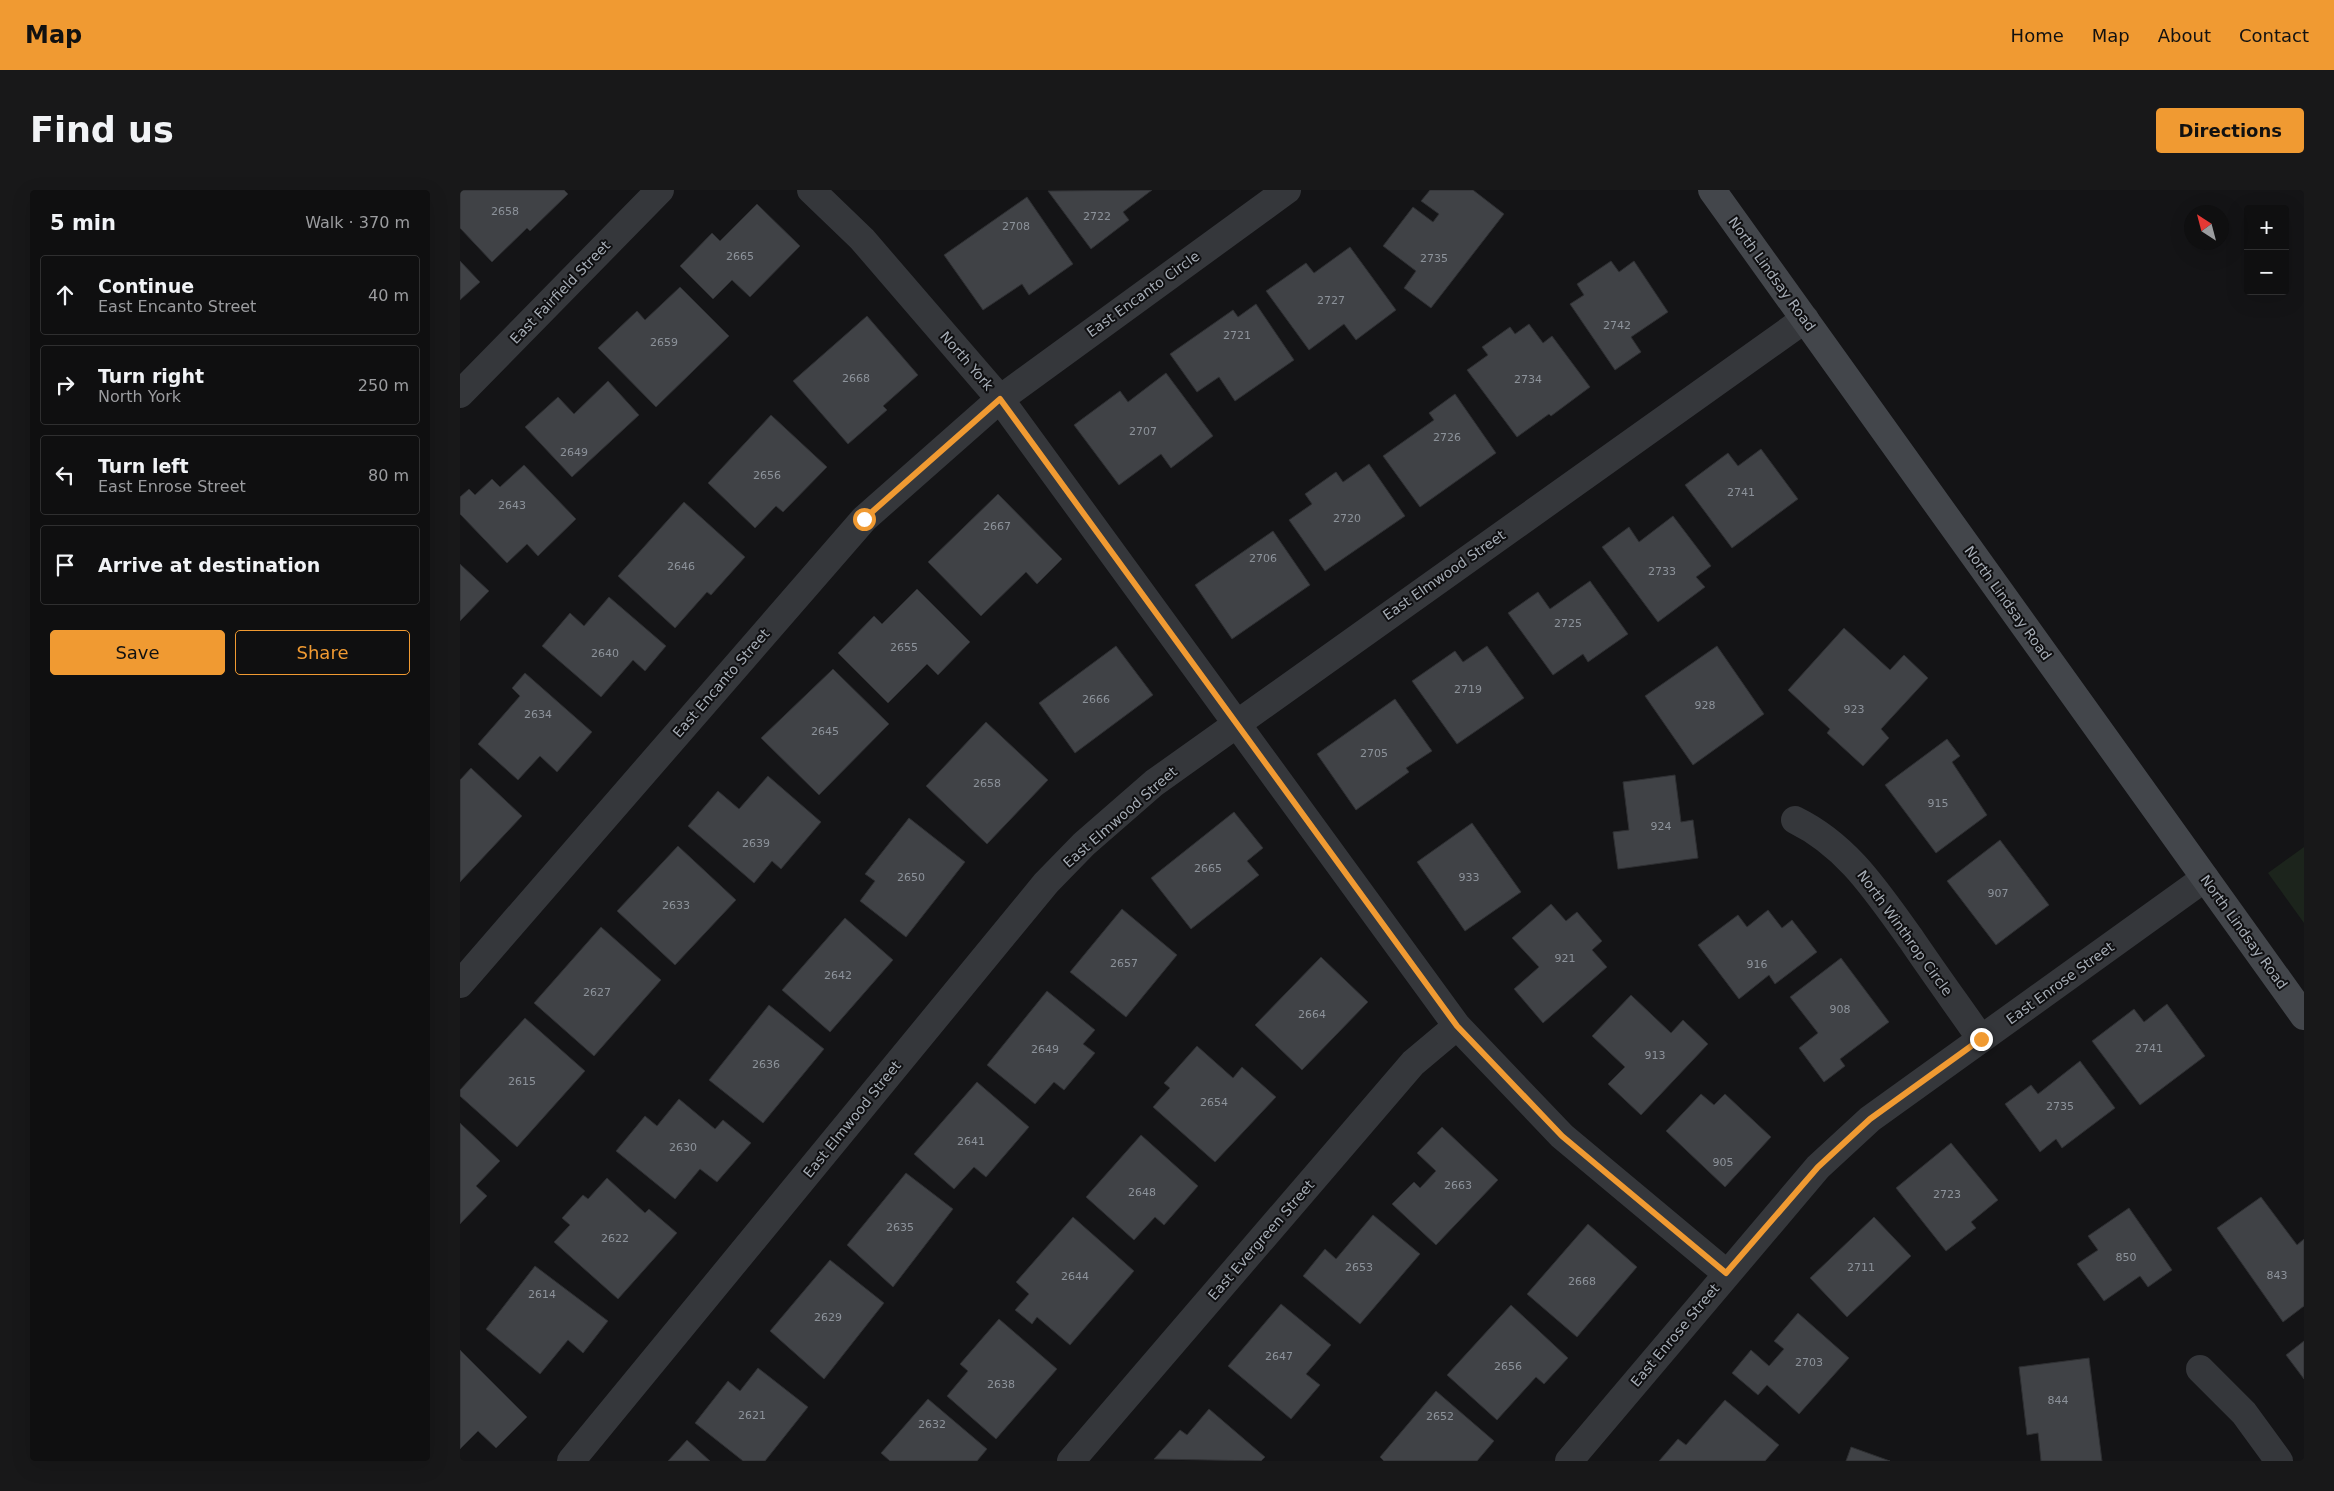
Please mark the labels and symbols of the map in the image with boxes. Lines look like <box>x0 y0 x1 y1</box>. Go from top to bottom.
house number: 2658 <box>491 205 519 218</box>
north arrow <box>2184 205 2229 250</box>
house number: 2722 <box>1083 210 1111 223</box>
street label: North Lindsay Road <box>1725 214 1819 334</box>
house number: 2708 <box>1002 220 1030 233</box>
street label: East Fairfield Street <box>507 237 614 347</box>
street label: East Encanto Circle <box>1084 248 1202 340</box>
house number: 2665 <box>726 250 754 263</box>
house number: 2735 <box>1420 252 1448 265</box>
house number: 2727 <box>1317 294 1345 307</box>
house number: 2742 <box>1603 319 1631 332</box>
street label: North York <box>937 328 997 394</box>
house number: 2721 <box>1223 329 1251 342</box>
house number: 2659 <box>650 336 678 349</box>
house number: 2668 <box>842 372 870 385</box>
house number: 2734 <box>1514 373 1542 386</box>
house number: 2707 <box>1129 425 1157 438</box>
house number: 2726 <box>1433 431 1461 444</box>
house number: 2649 <box>560 446 588 459</box>
house number: 2656 <box>753 469 781 482</box>
house number: 2741 <box>1727 486 1755 499</box>
house number: 2643 <box>498 499 526 512</box>
route start <box>853 508 876 531</box>
house number: 2720 <box>1333 512 1361 525</box>
house number: 2667 <box>983 520 1011 533</box>
street label: East Elmwood Street <box>1380 526 1509 623</box>
street label: North Lindsay Road <box>1961 543 2055 663</box>
house number: 2706 <box>1249 552 1277 565</box>
house number: 2646 <box>667 560 695 573</box>
house number: 2733 <box>1648 565 1676 578</box>
house number: 2725 <box>1554 617 1582 630</box>
street label: East Encanto Street <box>670 625 773 741</box>
house number: 2655 <box>890 641 918 654</box>
house number: 2640 <box>591 647 619 660</box>
house number: 2719 <box>1454 683 1482 696</box>
house number: 2666 <box>1082 693 1110 706</box>
house number: 928 <box>1695 699 1716 712</box>
house number: 923 <box>1844 703 1865 716</box>
house number: 2634 <box>524 708 552 721</box>
house number: 2645 <box>811 725 839 738</box>
house number: 2705 <box>1360 747 1388 760</box>
street label: East Elmwood Street <box>1060 763 1181 871</box>
house number: 2658 <box>973 777 1001 790</box>
house number: 915 <box>1928 797 1949 810</box>
house number: 924 <box>1651 820 1672 833</box>
house number: 2639 <box>742 837 770 850</box>
house number: 2665 <box>1194 862 1222 875</box>
street label: North Winthrop Circle <box>1854 867 1956 999</box>
house number: 2650 <box>897 871 925 884</box>
house number: 933 <box>1459 871 1480 884</box>
street label: North Lindsay Road <box>2197 872 2291 992</box>
house number: 907 <box>1988 887 2009 900</box>
house number: 2633 <box>662 899 690 912</box>
street label: East Enrose Street <box>2003 938 2117 1027</box>
house number: 921 <box>1555 952 1576 965</box>
house number: 2657 <box>1110 957 1138 970</box>
house number: 916 <box>1747 958 1768 971</box>
house number: 2642 <box>824 969 852 982</box>
house number: 2627 <box>583 986 611 999</box>
house number: 908 <box>1830 1003 1851 1016</box>
house number: 2664 <box>1298 1008 1326 1021</box>
route end <box>1970 1028 1993 1051</box>
house number: 2741 <box>2135 1042 2163 1055</box>
house number: 2649 <box>1031 1043 1059 1056</box>
house number: 913 <box>1645 1049 1666 1062</box>
street label: East Elmwood Street <box>800 1057 904 1181</box>
house number: 2636 <box>752 1058 780 1071</box>
house number: 2615 <box>508 1075 536 1088</box>
house number: 2654 <box>1200 1096 1228 1109</box>
house number: 2735 <box>2046 1100 2074 1113</box>
house number: 2641 <box>957 1135 985 1148</box>
house number: 2630 <box>669 1141 697 1154</box>
house number: 905 <box>1713 1156 1734 1169</box>
street label: East Evergreen Street <box>1205 1177 1318 1303</box>
house number: 2663 <box>1444 1179 1472 1192</box>
house number: 2648 <box>1128 1186 1156 1199</box>
house number: 2723 <box>1933 1188 1961 1201</box>
house number: 2635 <box>886 1221 914 1234</box>
house number: 2622 <box>601 1232 629 1245</box>
house number: 850 <box>2116 1251 2137 1264</box>
house number: 2653 <box>1345 1261 1373 1274</box>
house number: 2711 <box>1847 1261 1875 1274</box>
house number: 843 <box>2267 1269 2288 1282</box>
house number: 2644 <box>1061 1270 1089 1283</box>
house number: 2668 <box>1568 1275 1596 1288</box>
street label: East Enrose Street <box>1627 1280 1723 1390</box>
house number: 2614 <box>528 1288 556 1301</box>
house number: 2629 <box>814 1311 842 1324</box>
house number: 2647 <box>1265 1350 1293 1363</box>
house number: 2703 <box>1795 1356 1823 1369</box>
house number: 2656 <box>1494 1360 1522 1373</box>
house number: 2638 <box>987 1378 1015 1391</box>
house number: 844 <box>2048 1394 2069 1407</box>
house number: 2621 <box>738 1409 766 1422</box>
house number: 2652 <box>1426 1410 1454 1423</box>
house number: 2632 <box>918 1418 946 1431</box>

